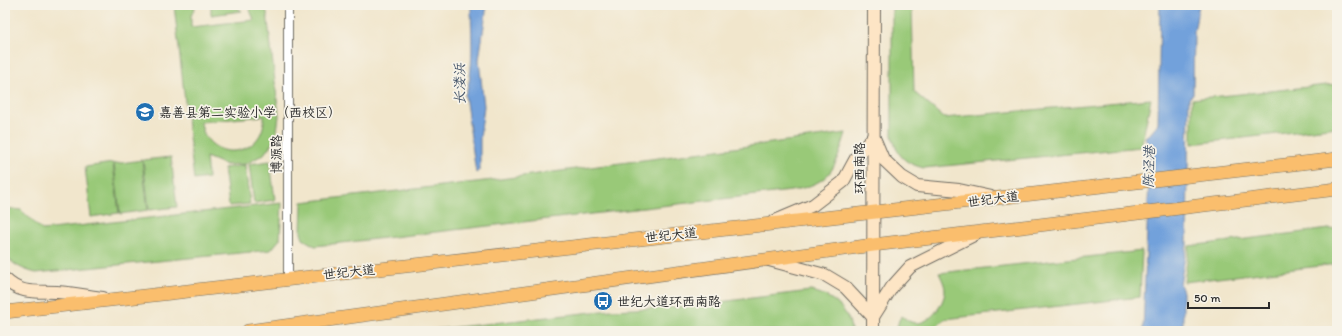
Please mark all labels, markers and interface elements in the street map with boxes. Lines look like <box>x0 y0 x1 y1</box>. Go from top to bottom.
water label: 长溇浜 <box>451 62 469 105</box>
school or university icon: 嘉善县第二实验小学（西校区） <box>134 101 156 123</box>
place label: 嘉善县第二实验小学（西校区） <box>159 105 341 120</box>
street label: 博源路 <box>269 134 284 174</box>
street label: 环西南路 <box>852 142 867 194</box>
water label: 陈泾港 <box>1140 144 1158 188</box>
street label: 世纪大道 <box>966 188 1020 210</box>
street label: 世纪大道 <box>644 225 698 245</box>
street label: 世纪大道 <box>322 262 376 282</box>
scale bar <box>1188 284 1269 310</box>
bus stop icon: 世纪大道环西南路 <box>592 290 614 312</box>
text: 50 m <box>1194 291 1220 305</box>
place label: 世纪大道环西南路 <box>617 294 721 309</box>

